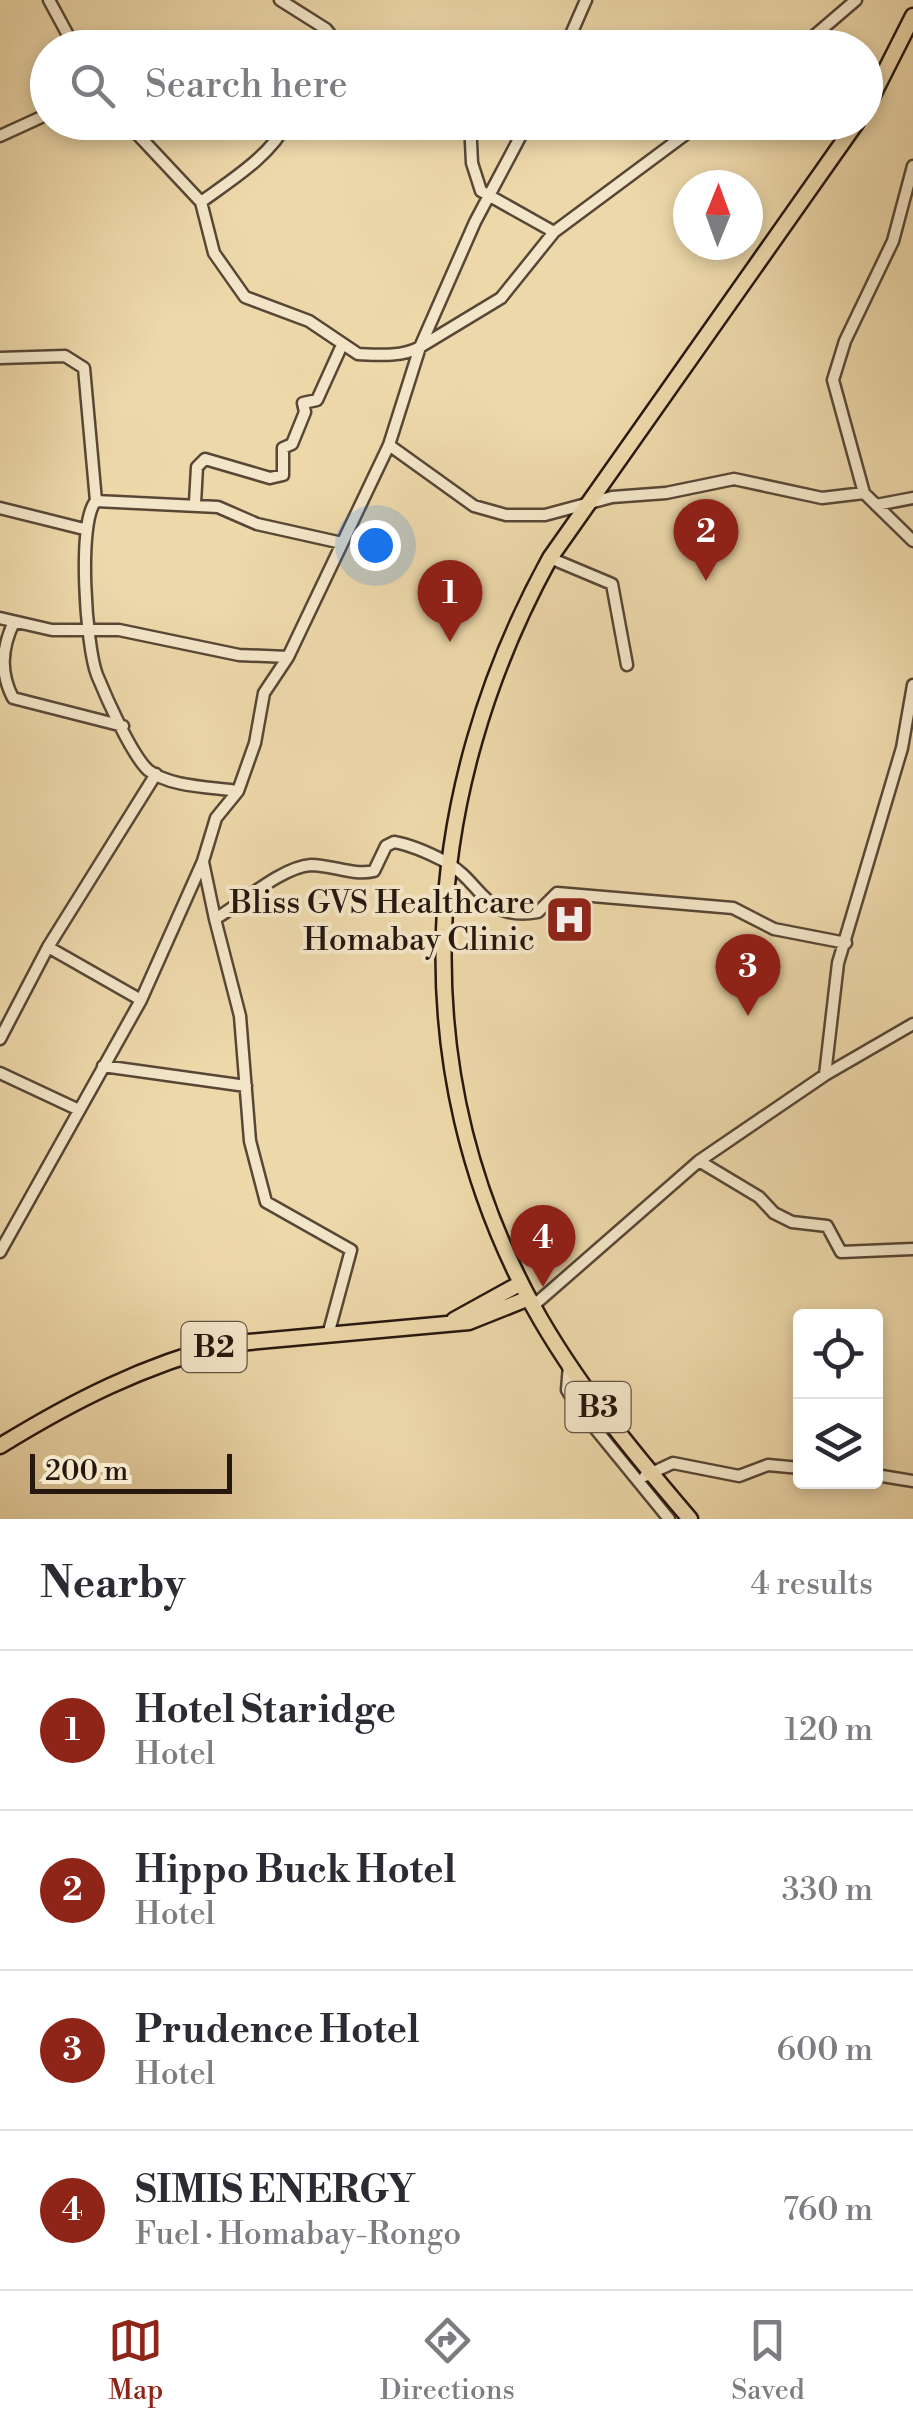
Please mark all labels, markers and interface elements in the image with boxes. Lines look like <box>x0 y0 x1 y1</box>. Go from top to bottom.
search box <box>30 30 883 140</box>
icon: search <box>65 58 120 113</box>
text: Search here <box>145 62 348 109</box>
north arrow <box>673 170 763 260</box>
pin: 2 <box>674 498 738 581</box>
your location <box>350 520 401 571</box>
pin: 1 <box>418 560 482 642</box>
place label: Bliss GVS Healthcare Homabay Clinic <box>229 883 535 960</box>
hospital icon: Bliss GVS Healthcare Homabay Clinic <box>544 894 596 946</box>
pin: 3 <box>716 934 780 1016</box>
pin: 4 <box>510 1204 576 1287</box>
map controls <box>793 1309 883 1489</box>
button: locate <box>793 1309 883 1399</box>
road number: B2 <box>182 1322 246 1372</box>
road number: B3 <box>566 1382 630 1432</box>
button: layers <box>793 1399 883 1489</box>
scale bar <box>30 1449 232 1494</box>
text: 200 m <box>45 1454 128 1489</box>
text: Nearby <box>40 1558 185 1611</box>
text: 4 results <box>751 1564 873 1604</box>
text: Hotel Staridge <box>135 1687 396 1734</box>
text: 1 <box>65 1710 80 1750</box>
text: 120 m <box>784 1710 873 1750</box>
text: Hotel <box>135 1734 215 1774</box>
text: Hippo Buck Hotel <box>135 1847 456 1894</box>
text: 2 <box>62 1870 83 1910</box>
text: 330 m <box>782 1870 873 1910</box>
text: Hotel <box>135 1894 215 1934</box>
text: Prudence Hotel <box>135 2007 419 2054</box>
text: 3 <box>63 2030 82 2070</box>
text: 600 m <box>777 2030 873 2070</box>
text: Hotel <box>135 2054 215 2094</box>
text: SIMIS ENERGY <box>135 2167 416 2214</box>
text: 4 <box>62 2190 83 2230</box>
text: 760 m <box>783 2190 873 2230</box>
text: Fuel · Homabay-Rongo <box>135 2214 461 2254</box>
tab: Map <box>108 2313 163 2408</box>
tab: Directions <box>380 2313 515 2408</box>
tab: Saved <box>731 2313 805 2408</box>

